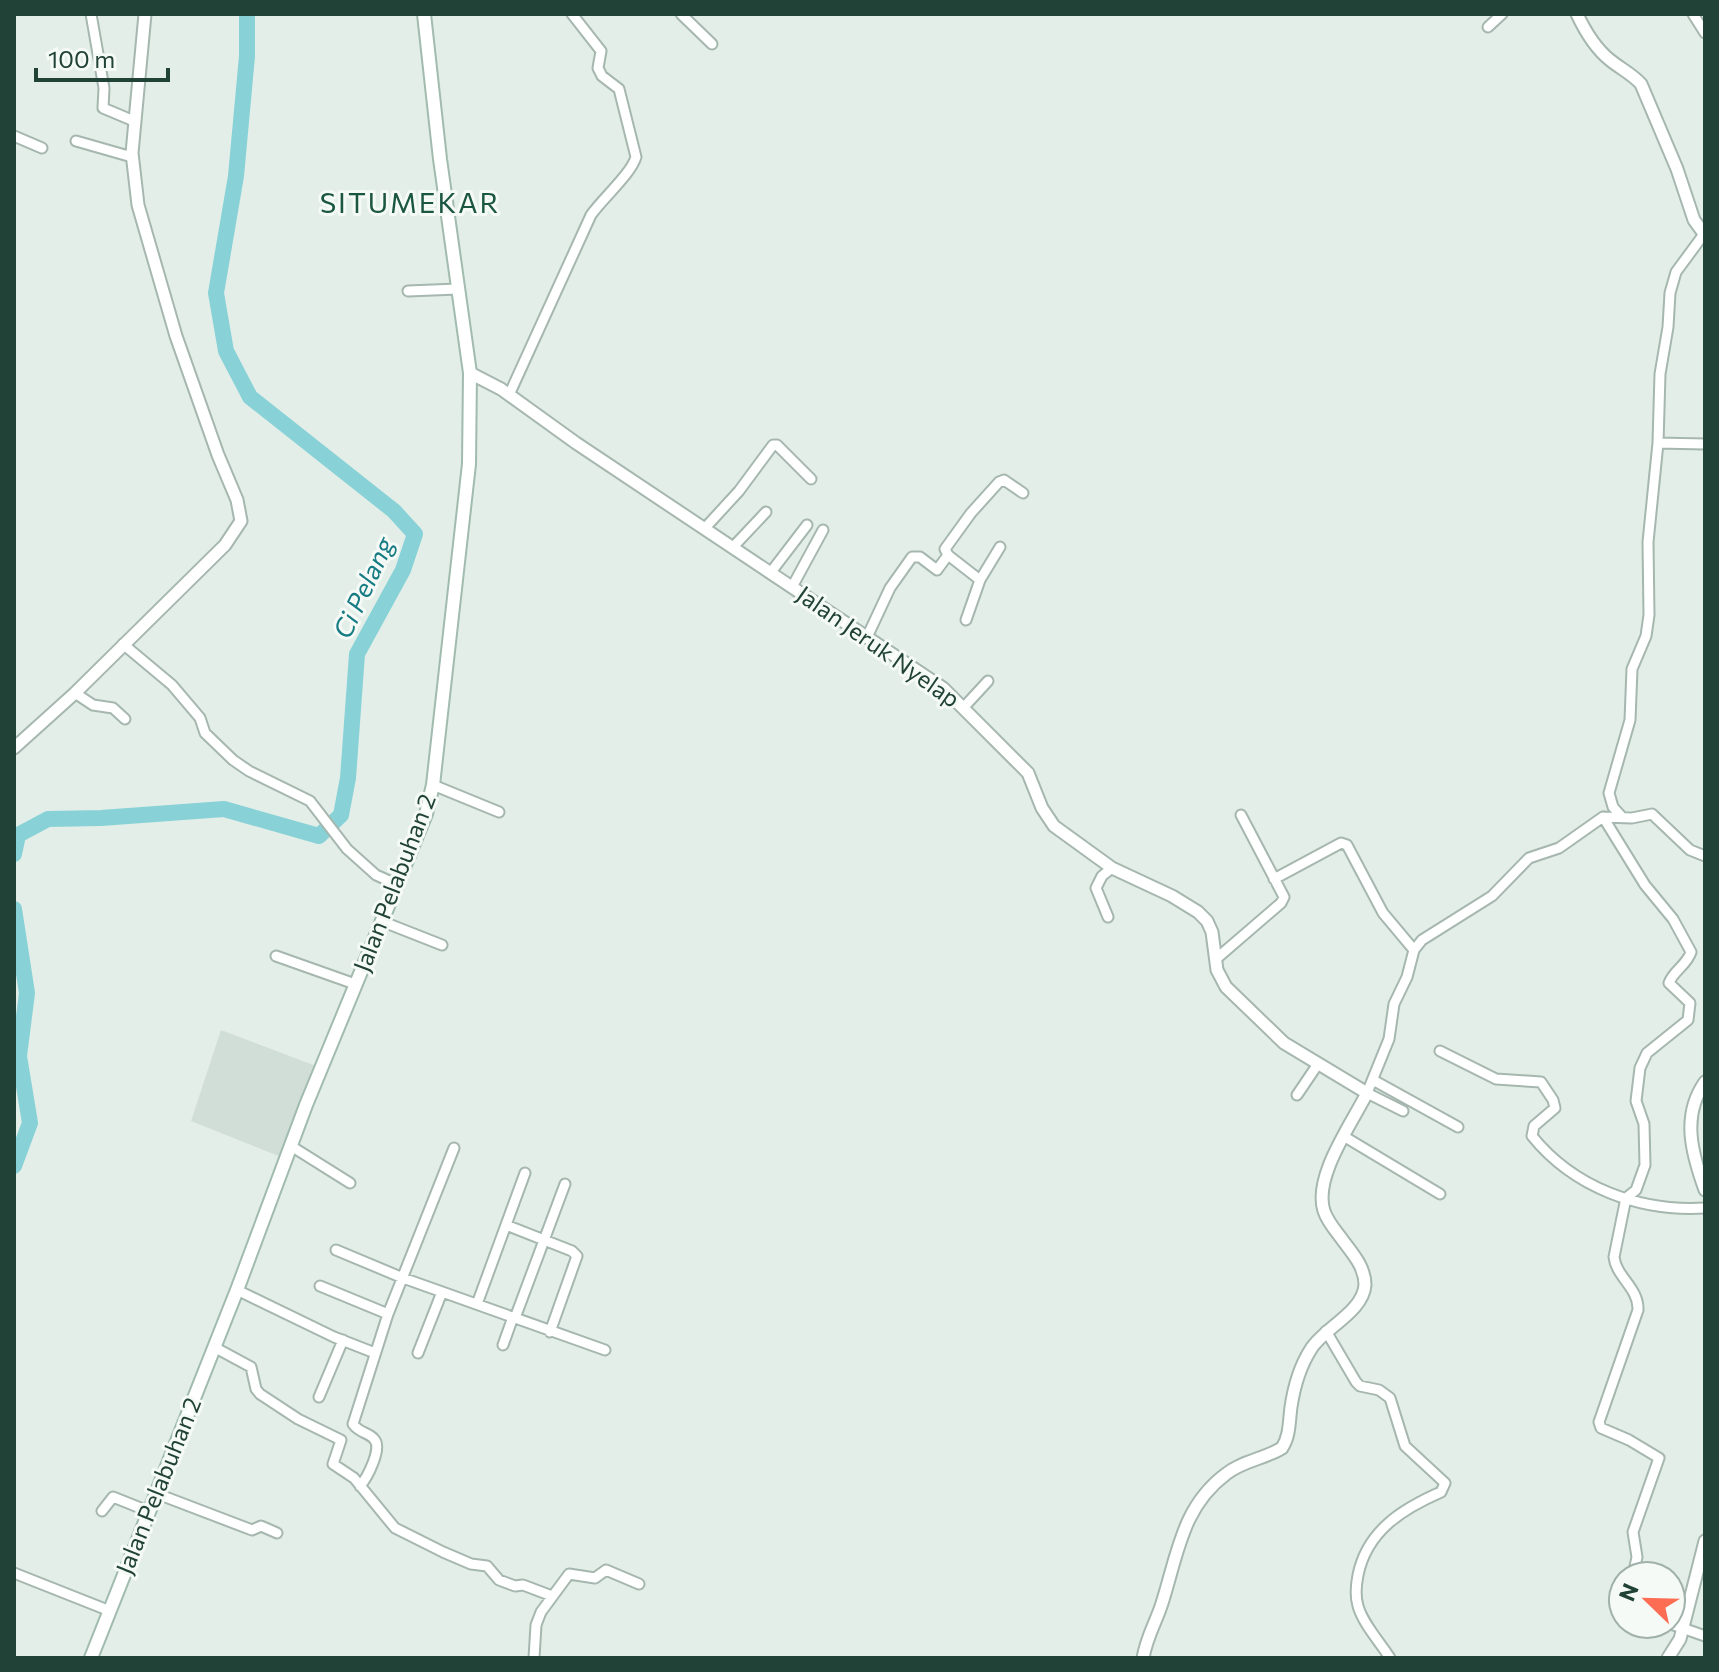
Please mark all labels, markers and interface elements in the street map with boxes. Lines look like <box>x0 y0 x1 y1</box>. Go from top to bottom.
scale bar <box>36 32 168 82</box>
text: 100 m <box>48 44 115 73</box>
district label: SITUMEKAR <box>320 185 500 219</box>
water label: Ci Pelang <box>326 531 400 643</box>
street label: Jalan Jeruk Nyelap <box>792 579 966 713</box>
street label: Jalan Pelabuhan 2 <box>346 789 441 975</box>
street label: Jalan Pelabuhan 2 <box>109 1393 206 1578</box>
north arrow <box>1607 1560 1687 1640</box>
text: N <box>1612 1579 1644 1605</box>

